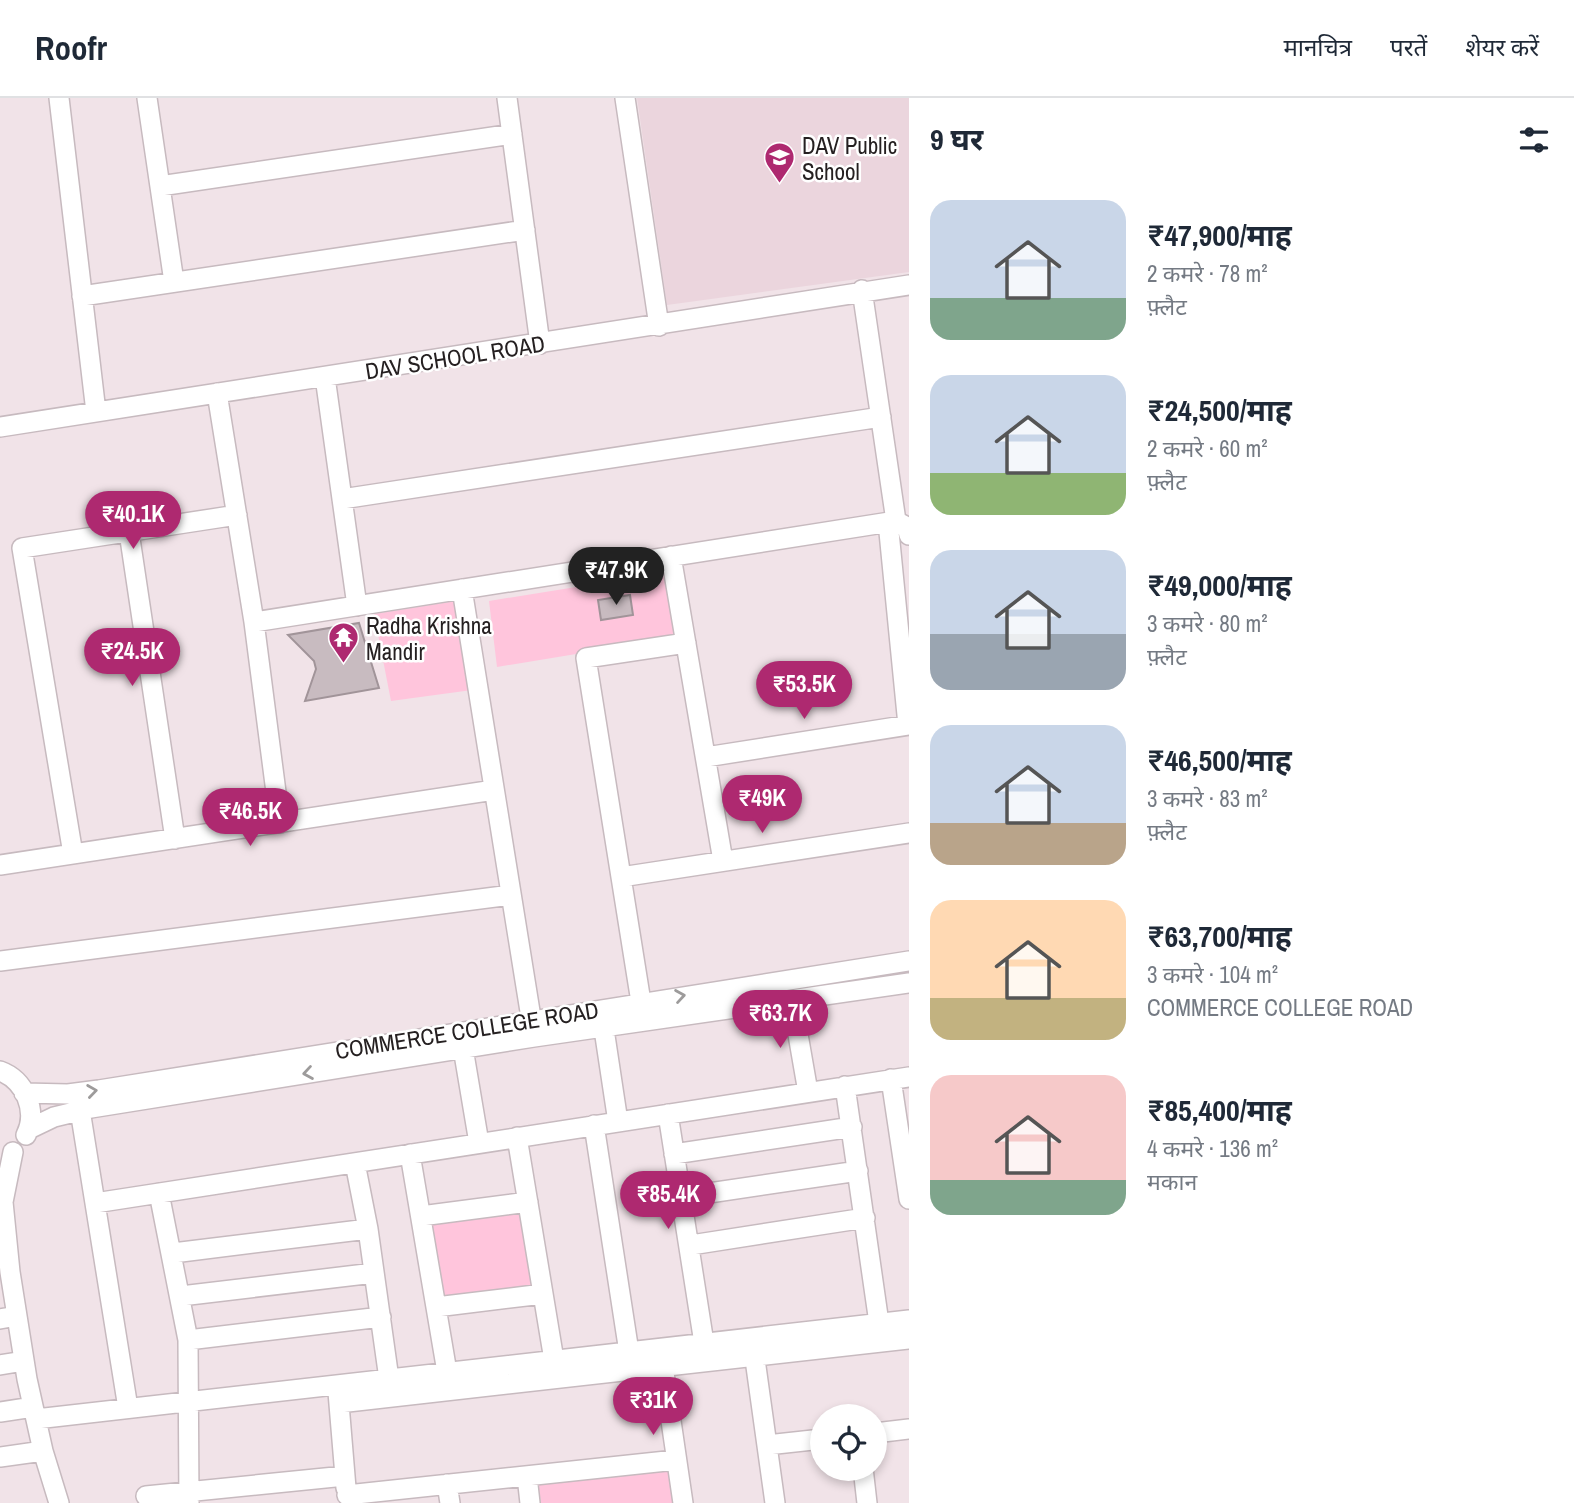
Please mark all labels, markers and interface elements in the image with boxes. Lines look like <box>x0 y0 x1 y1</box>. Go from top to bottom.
text: Roofr <box>35 26 107 70</box>
text: मानचित्र <box>1283 31 1352 63</box>
text: परतें <box>1390 31 1427 63</box>
text: शेयर करें <box>1465 31 1539 63</box>
text: 9 घर <box>930 119 983 159</box>
icon: filters <box>1515 121 1553 159</box>
place label: DAV Public School <box>802 130 897 187</box>
school or university icon: DAV Public School <box>762 141 796 185</box>
text: ₹47,900/माह <box>1147 215 1292 255</box>
icon: home <box>986 228 1070 312</box>
text: 2 कमरे · 78 m² <box>1147 258 1268 289</box>
text: फ़्लैट <box>1147 291 1187 322</box>
street label: DAV SCHOOL ROAD <box>363 328 547 386</box>
text: ₹24,500/माह <box>1147 390 1292 430</box>
icon: home <box>986 403 1070 487</box>
text: 2 कमरे · 60 m² <box>1147 433 1268 464</box>
text: फ़्लैट <box>1147 466 1187 497</box>
pin: ₹40.1K <box>76 491 190 551</box>
text: ₹40.1K <box>101 498 165 529</box>
pin: ₹47.9K <box>559 547 673 607</box>
text: ₹47.9K <box>584 554 648 585</box>
text: ₹49,000/माह <box>1147 565 1292 605</box>
icon: home <box>986 578 1070 662</box>
text: 3 कमरे · 80 m² <box>1147 608 1268 639</box>
place label: Radha Krishna Mandir <box>366 610 492 667</box>
temple icon: Radha Krishna Mandir <box>326 621 360 665</box>
pin: ₹24.5K <box>75 628 189 688</box>
text: ₹24.5K <box>100 635 164 666</box>
text: फ़्लैट <box>1147 641 1187 672</box>
pin: ₹53.5K <box>747 662 861 721</box>
text: ₹53.5K <box>772 668 836 699</box>
text: ₹46,500/माह <box>1147 740 1292 780</box>
icon: home <box>986 753 1070 837</box>
pin: ₹49K <box>721 776 803 835</box>
text: ₹49K <box>738 782 786 813</box>
text: 3 कमरे · 83 m² <box>1147 783 1268 814</box>
pin: ₹46.5K <box>193 788 307 848</box>
text: ₹46.5K <box>218 795 282 826</box>
text: फ़्लैट <box>1147 816 1187 847</box>
text: ₹63,700/माह <box>1147 916 1292 956</box>
icon: home <box>986 928 1070 1012</box>
text: 3 कमरे · 104 m² <box>1147 959 1278 990</box>
one-way arrow <box>674 989 686 1004</box>
pin: ₹63.7K <box>723 990 837 1050</box>
text: COMMERCE COLLEGE ROAD <box>1147 992 1413 1023</box>
street label: COMMERCE COLLEGE ROAD <box>333 994 601 1066</box>
text: ₹63.7K <box>748 997 812 1028</box>
one-way arrow <box>303 1065 314 1080</box>
one-way arrow <box>87 1083 98 1098</box>
text: ₹85,400/माह <box>1147 1090 1292 1130</box>
icon: home <box>986 1103 1070 1187</box>
text: 4 कमरे · 136 m² <box>1147 1133 1278 1164</box>
text: मकान <box>1147 1166 1197 1197</box>
pin: ₹85.4K <box>611 1172 725 1231</box>
text: ₹85.4K <box>636 1178 700 1209</box>
pin: ₹31K <box>612 1378 694 1437</box>
text: ₹31K <box>629 1384 677 1415</box>
map controls <box>810 1404 887 1481</box>
button: locate <box>810 1404 887 1481</box>

